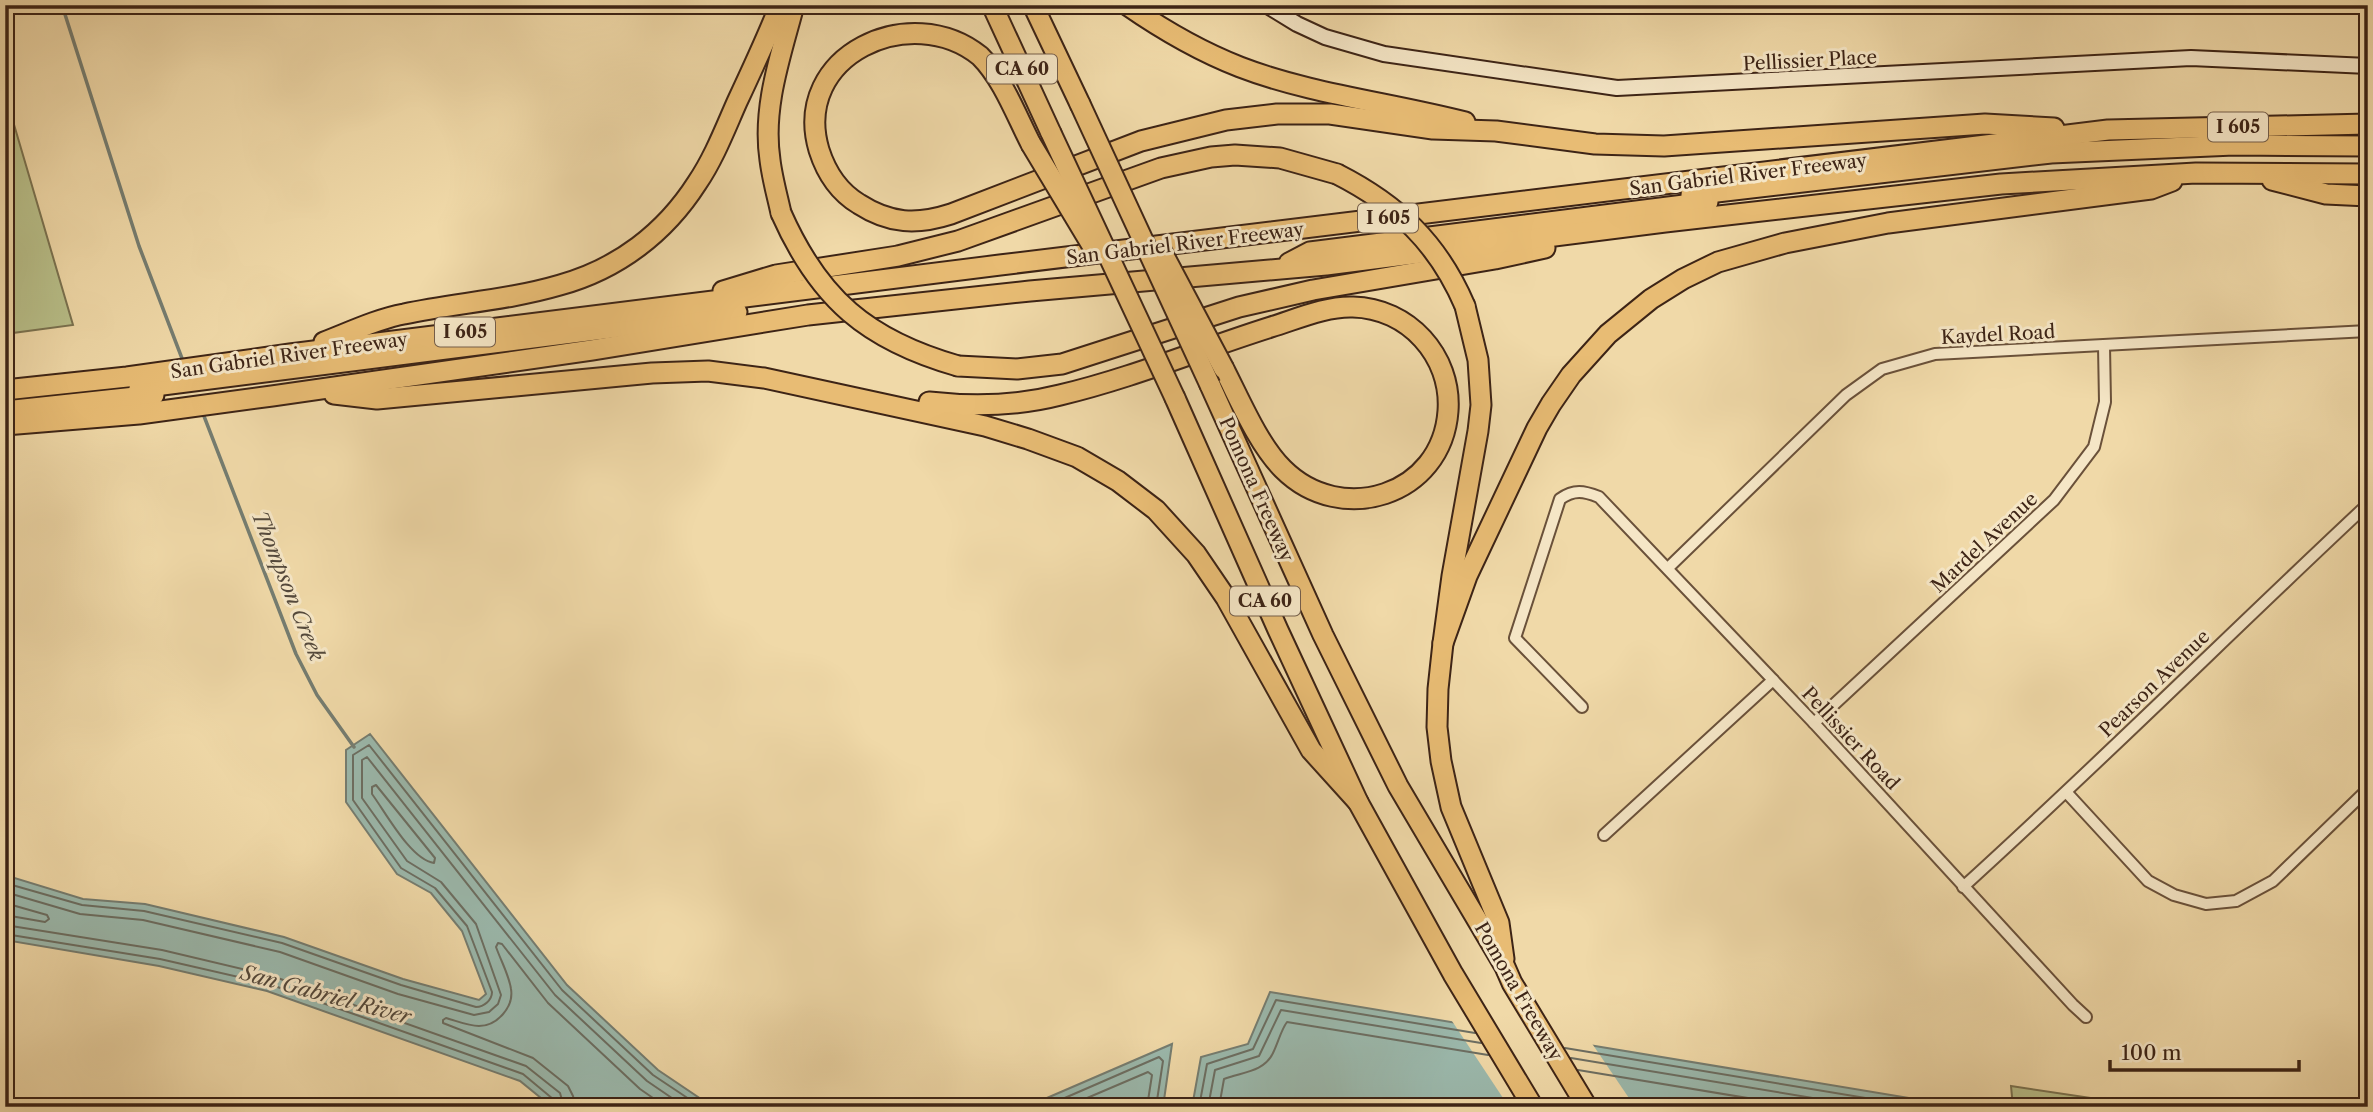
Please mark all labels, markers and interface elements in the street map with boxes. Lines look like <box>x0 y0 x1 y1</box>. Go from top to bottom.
street label: Pellissier Place <box>1742 46 1878 75</box>
road number: CA 60 <box>987 55 1057 84</box>
road number: I 605 <box>2208 112 2268 142</box>
street label: San Gabriel River Freeway <box>1628 148 1869 200</box>
road number: I 605 <box>1358 204 1418 232</box>
street label: San Gabriel River Freeway <box>1065 217 1306 269</box>
road number: I 605 <box>435 318 495 346</box>
street label: Kaydel Road <box>1940 320 2056 349</box>
street label: San Gabriel River Freeway <box>169 327 409 384</box>
street label: Pomona Freeway <box>1214 413 1299 566</box>
street label: Mardel Avenue <box>1927 487 2042 597</box>
water label: Thompson Creek <box>247 507 330 665</box>
road number: CA 60 <box>1230 586 1300 616</box>
street label: Pearson Avenue <box>2094 625 2214 742</box>
street label: Pellissier Road <box>1797 682 1904 795</box>
street label: Pomona Freeway <box>1470 918 1568 1065</box>
water label: San Gabriel River <box>236 959 415 1030</box>
scale bar <box>2110 1028 2300 1072</box>
text: 100 m <box>2121 1040 2182 1065</box>

